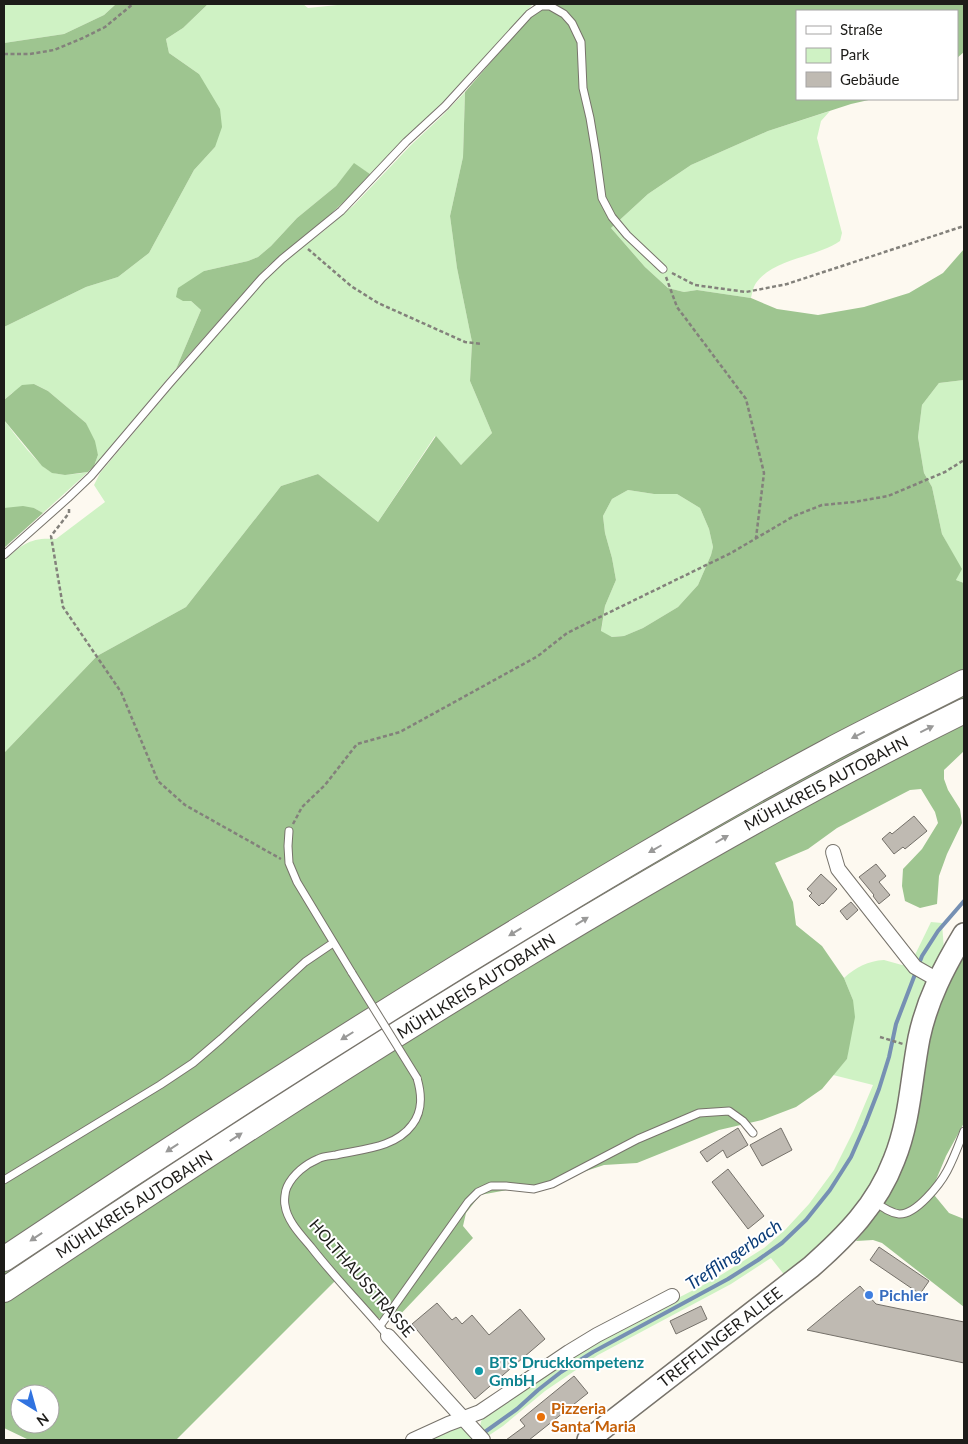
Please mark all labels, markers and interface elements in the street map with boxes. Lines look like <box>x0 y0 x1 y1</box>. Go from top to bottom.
legend <box>796 10 958 100</box>
text: Straße <box>840 20 883 38</box>
text: Park <box>840 45 870 63</box>
text: Gebäude <box>840 70 899 88</box>
one-way arrow <box>920 725 934 733</box>
street label: MÜHLKREIS AUTOBAHN <box>740 731 911 834</box>
one-way arrow <box>851 731 865 739</box>
one-way arrow <box>715 835 729 844</box>
one-way arrow <box>649 844 662 853</box>
one-way arrow <box>575 917 588 926</box>
one-way arrow <box>509 927 522 936</box>
street label: MÜHLKREIS AUTOBAHN <box>393 929 558 1042</box>
one-way arrow <box>341 1031 354 1040</box>
one-way arrow <box>229 1132 243 1142</box>
one-way arrow <box>165 1143 179 1152</box>
street label: MÜHLKREIS AUTOBAHN <box>52 1146 216 1261</box>
water label: Trefflingerbach <box>681 1214 786 1294</box>
street label: HOLTHAUSSTRASSE <box>306 1215 419 1341</box>
one-way arrow <box>30 1232 43 1242</box>
street label: TREFFLINGER ALLEE <box>654 1282 785 1391</box>
place label: Pichler <box>879 1285 928 1304</box>
marker: Pichler <box>863 1289 875 1301</box>
place label: BTS Druckkompetenz GmbH <box>489 1352 644 1389</box>
marker: BTS Druckkompetenz GmbH <box>473 1365 485 1377</box>
north arrow <box>10 1384 60 1434</box>
place label: Pizzeria Santa Maria <box>551 1398 636 1435</box>
text: N <box>34 1410 53 1430</box>
marker: Pizzeria Santa Maria <box>535 1411 547 1423</box>

